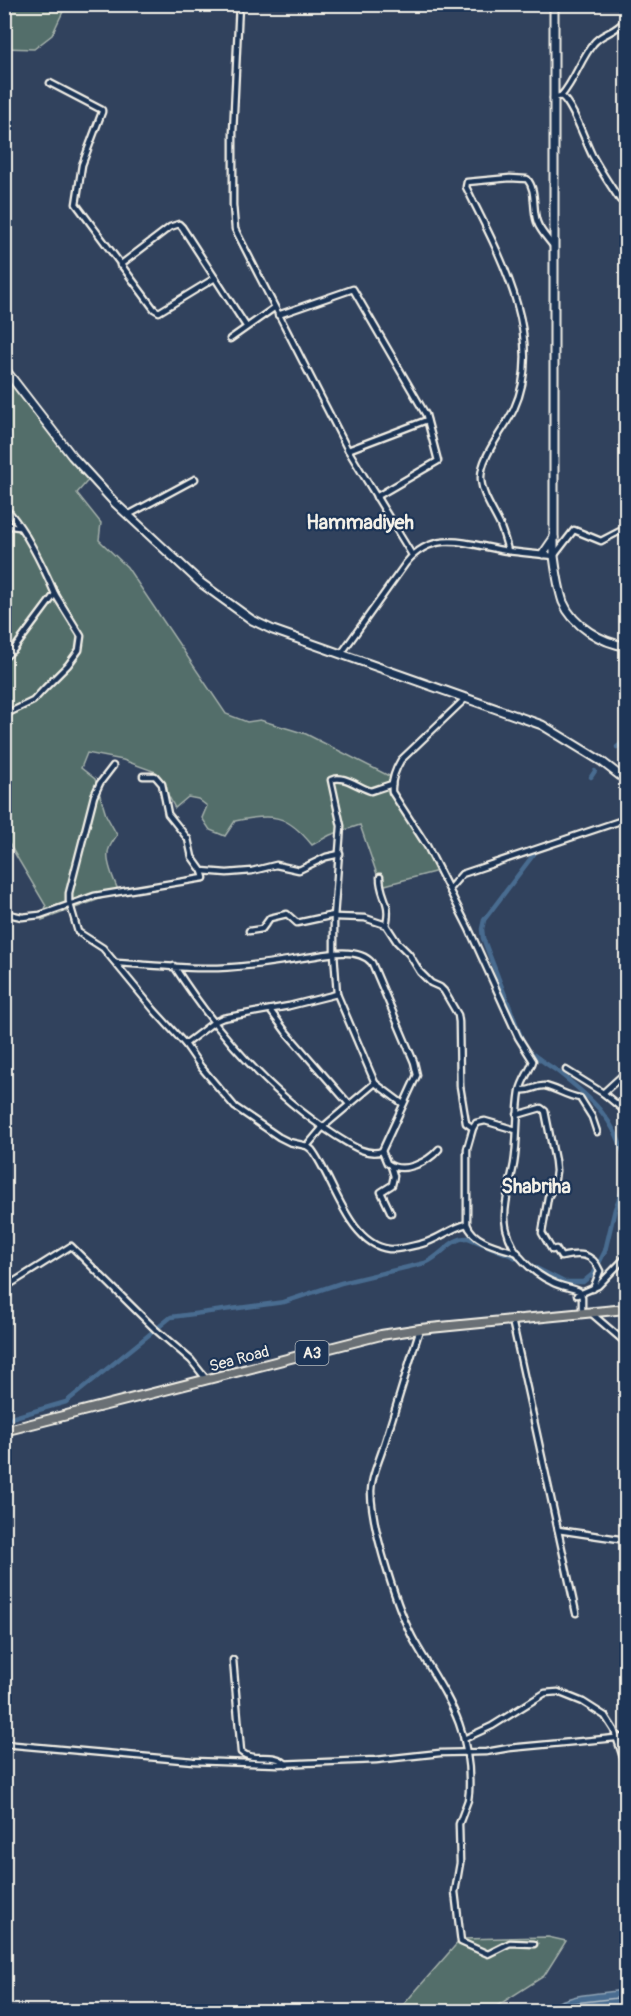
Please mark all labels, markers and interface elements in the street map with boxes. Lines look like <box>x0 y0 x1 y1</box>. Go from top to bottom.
district label: Hammadiyeh <box>306 510 414 535</box>
district label: Shabriha <box>501 1174 571 1199</box>
street label: Sea Road <box>207 1341 271 1377</box>
road number: A3 <box>296 1341 328 1365</box>

